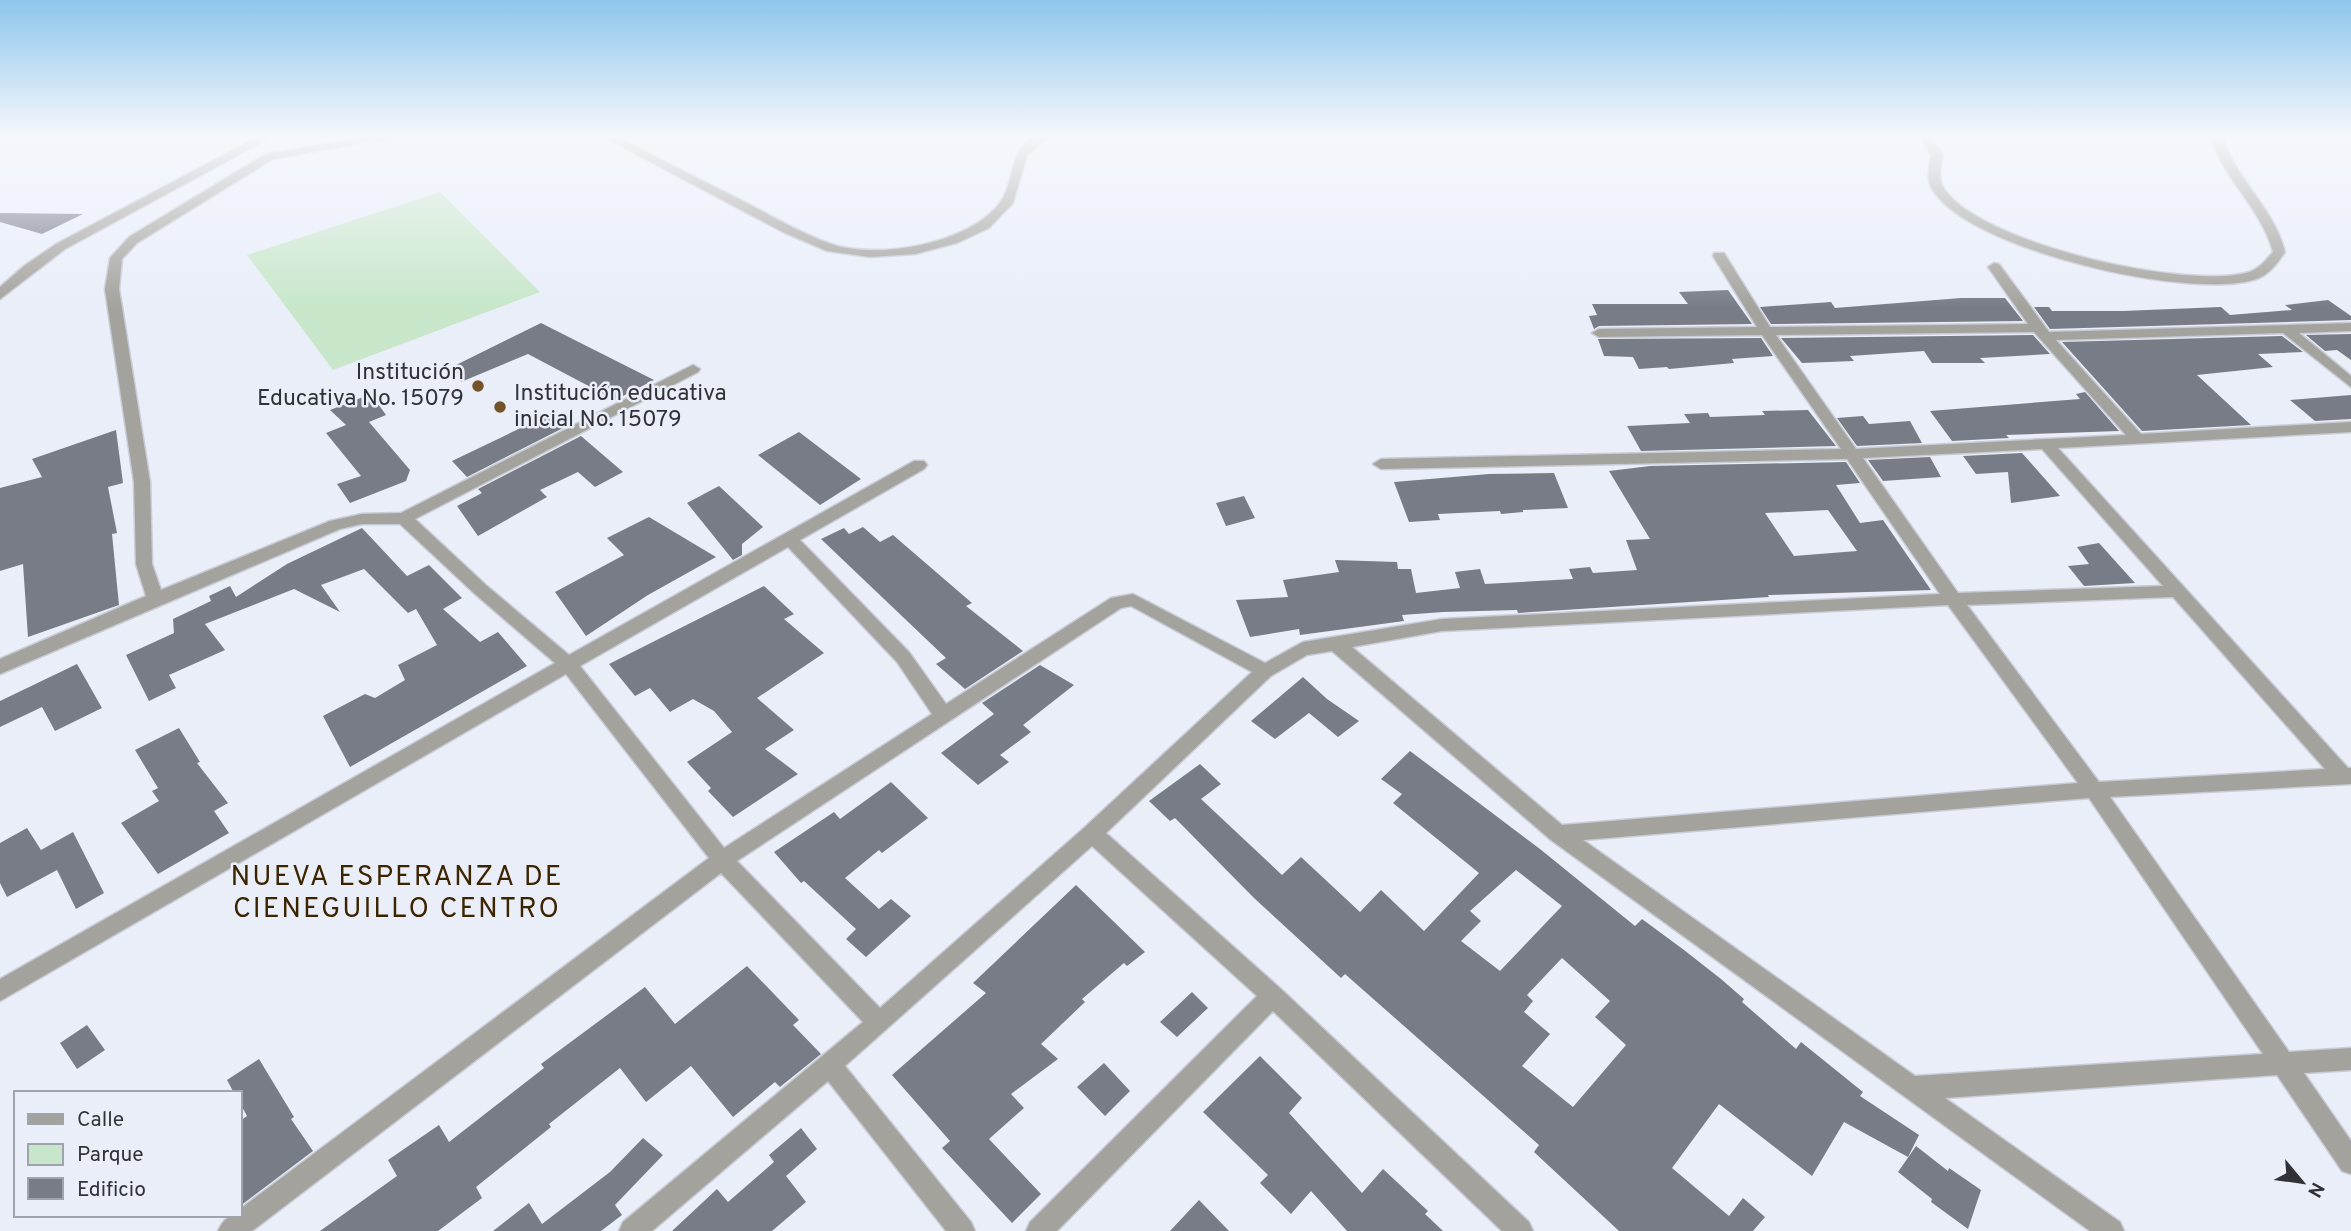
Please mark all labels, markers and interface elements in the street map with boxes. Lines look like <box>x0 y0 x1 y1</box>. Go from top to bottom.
place label: Institución Educativa No. 15079 <box>257 359 464 414</box>
marker: Institución Educativa No. 15079 <box>470 378 486 394</box>
place label: Institución educativa inicial No. 15079 <box>514 380 727 435</box>
marker: Institución educativa inicial No. 15079 <box>492 399 508 415</box>
district label: NUEVA ESPERANZA DE CIENEGUILLO CENTRO <box>231 860 563 928</box>
legend <box>14 1091 242 1217</box>
text: Calle <box>77 1107 124 1134</box>
text: Parque <box>77 1142 144 1169</box>
north arrow <box>2267 1147 2337 1217</box>
text: Edificio <box>77 1177 146 1204</box>
text: N <box>2301 1177 2329 1201</box>

